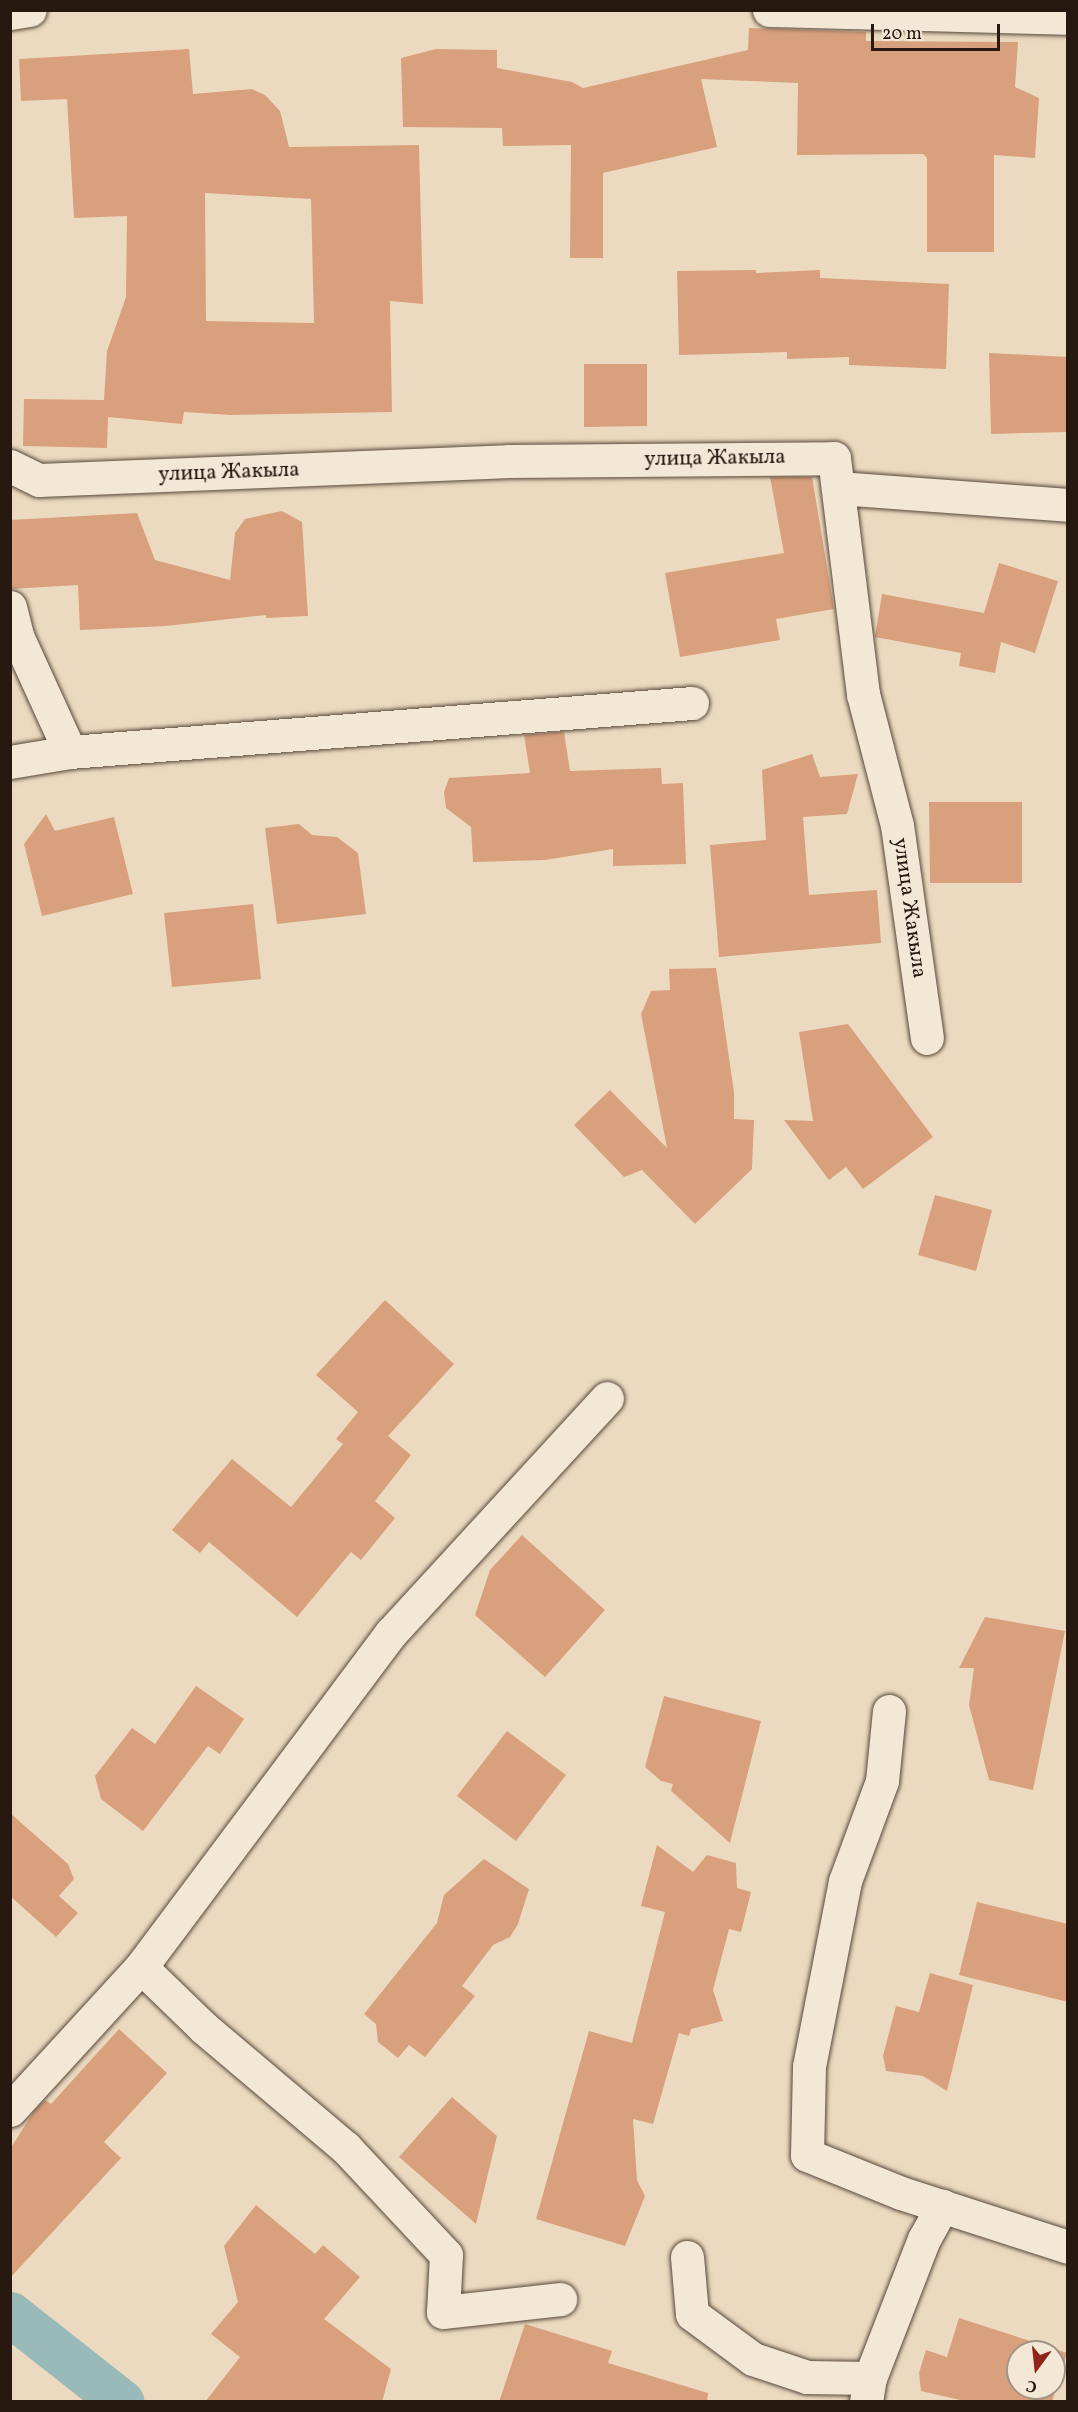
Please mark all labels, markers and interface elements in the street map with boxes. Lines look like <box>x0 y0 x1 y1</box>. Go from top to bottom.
scale bar <box>874 12 1003 50</box>
text: 20 m <box>882 22 922 47</box>
street label: улица Жакыла <box>644 445 786 473</box>
street label: улица Жакыла <box>158 458 300 488</box>
street label: улица Жакыла <box>887 836 931 980</box>
north arrow <box>1006 2340 1066 2400</box>
text: С <box>1024 2373 1040 2397</box>

